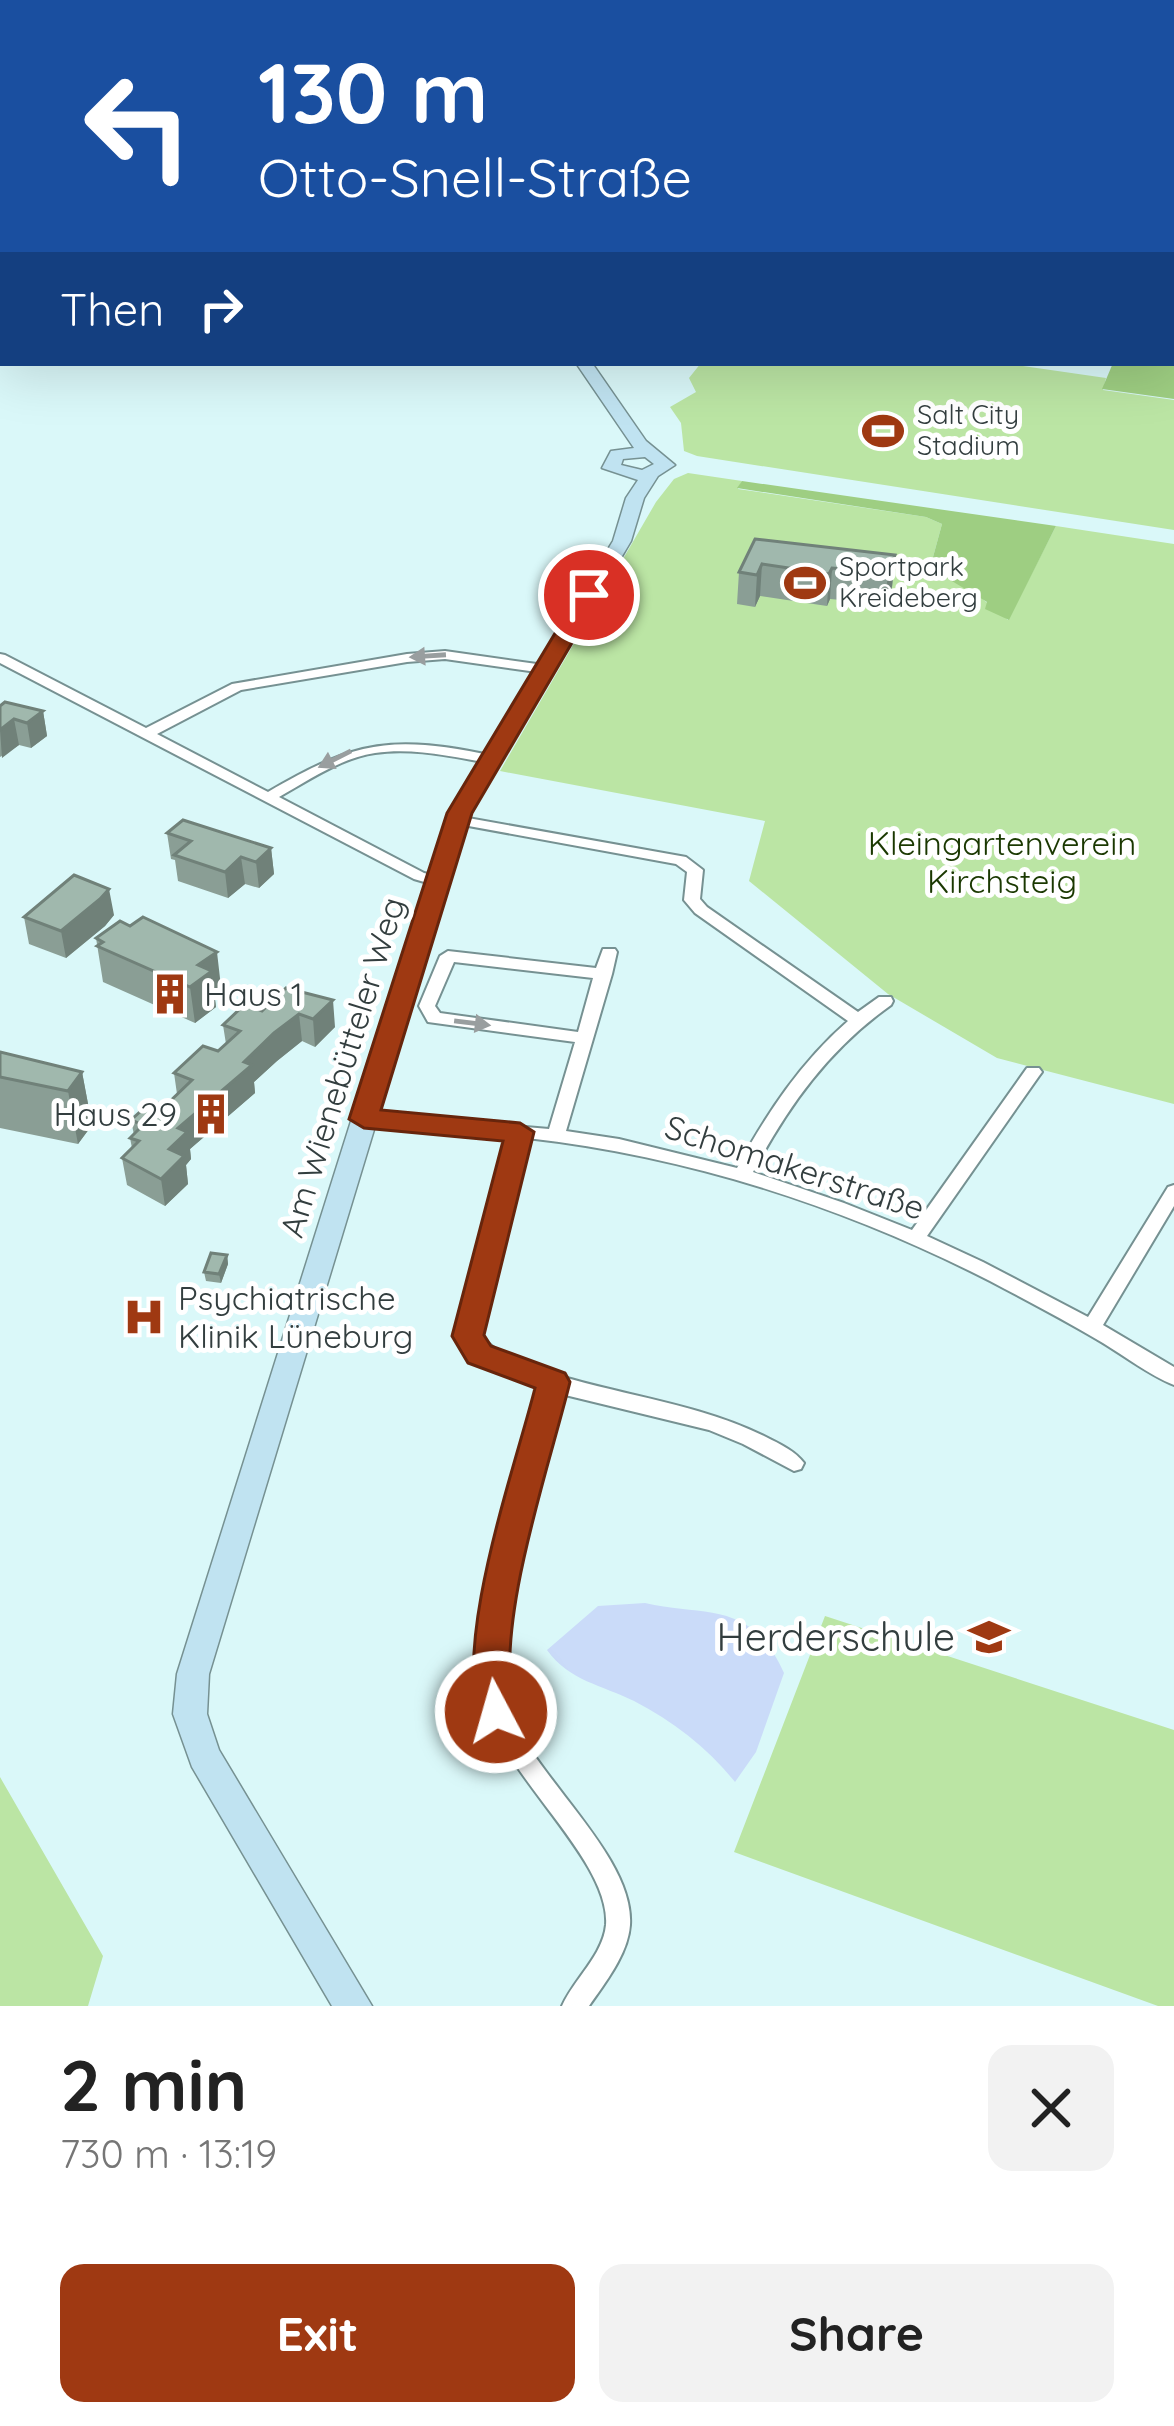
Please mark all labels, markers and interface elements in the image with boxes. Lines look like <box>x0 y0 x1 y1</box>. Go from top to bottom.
text: 130 m <box>258 39 488 144</box>
icon: left <box>60 48 216 204</box>
text: Otto-Snell-Straße <box>258 143 692 211</box>
icon: right <box>188 276 254 342</box>
text: Then <box>60 281 164 337</box>
place label: Salt City Stadium <box>917 397 1020 462</box>
sports icon: Salt City Stadium <box>860 408 906 454</box>
pin <box>538 544 640 646</box>
place label: Sportpark Kreideberg <box>839 549 978 614</box>
sports icon: Sportpark Kreideberg <box>782 560 828 606</box>
icon: arrive <box>556 562 622 628</box>
one-way arrow <box>409 647 446 666</box>
one-way arrow <box>318 749 352 769</box>
park label: Kleingartenverein Kirchsteig <box>868 822 1136 901</box>
street label: Am Wienebütteler Weg <box>270 892 413 1242</box>
building icon: Haus 1 <box>147 971 193 1017</box>
place label: Haus 1 <box>204 973 303 1014</box>
one-way arrow <box>454 1014 491 1033</box>
building icon: Haus 29 <box>188 1091 234 1137</box>
place label: Haus 29 <box>54 1093 177 1134</box>
street label: Schomakerstraße <box>660 1105 930 1228</box>
place label: Psychiatrische Klinik Lüneburg <box>178 1277 413 1356</box>
hospital icon: Psychiatrische Klinik Lüneburg <box>121 1294 167 1340</box>
place label: Herderschule <box>717 1612 955 1661</box>
school or university icon: Herderschule <box>966 1614 1012 1660</box>
position arrow <box>433 1649 559 1775</box>
text: 2 min <box>60 2039 247 2129</box>
button: close <box>988 2045 1114 2171</box>
text: 730 m · 13:19 <box>60 2129 277 2178</box>
button: Exit <box>60 2264 575 2402</box>
button: Share <box>599 2264 1114 2402</box>

